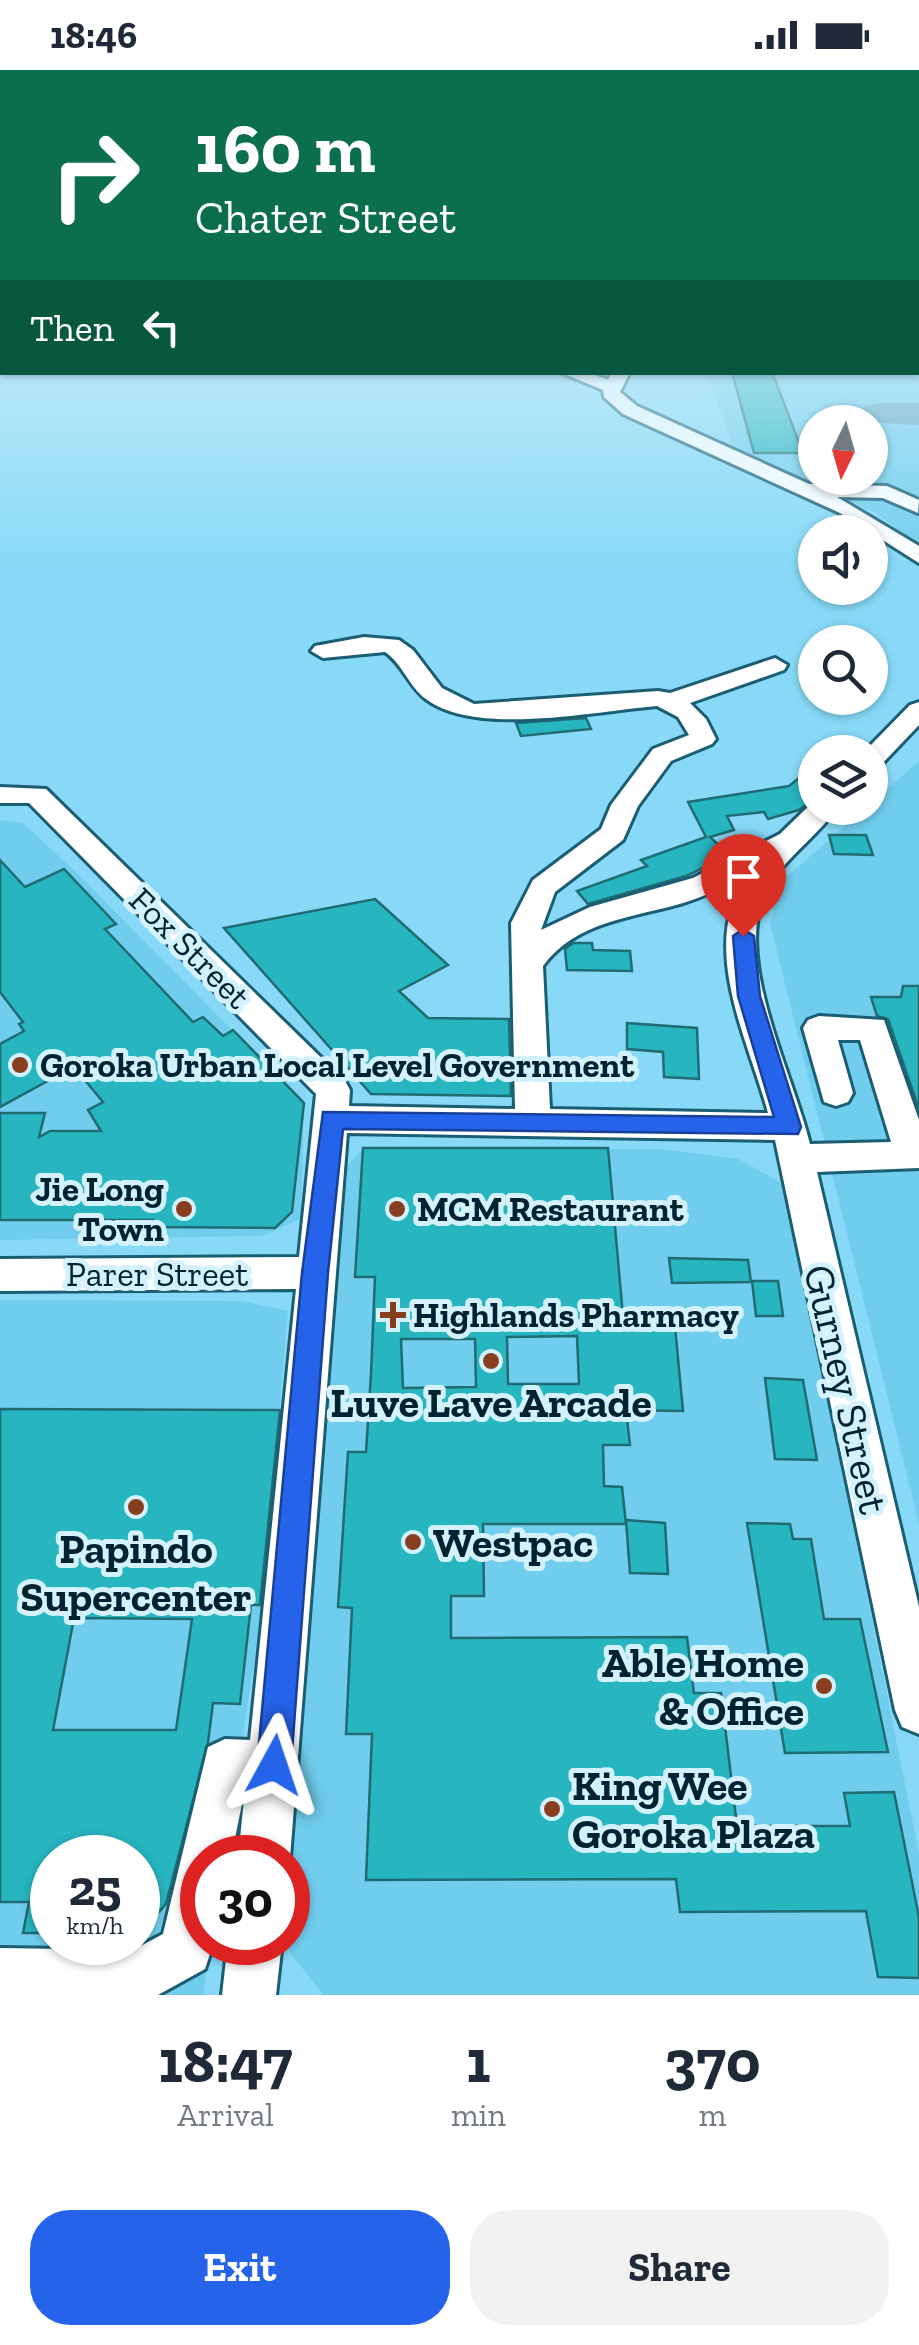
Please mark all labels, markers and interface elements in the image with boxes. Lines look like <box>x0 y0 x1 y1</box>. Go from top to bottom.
text: 18:46 <box>50 12 137 58</box>
text: 160 m <box>195 106 376 190</box>
icon: right <box>30 110 160 240</box>
text: Chater Street <box>195 191 456 245</box>
icon: left <box>134 300 189 355</box>
text: Then <box>30 305 114 351</box>
north arrow <box>798 405 888 495</box>
map controls <box>798 405 888 825</box>
button: sound <box>798 515 888 605</box>
button: search <box>798 625 888 715</box>
button: layers <box>798 735 888 825</box>
pin <box>701 834 786 937</box>
icon: arrive <box>716 849 771 904</box>
street label: Fox Street <box>121 879 259 1017</box>
place label: Goroka Urban Local Level Government <box>40 1044 635 1086</box>
marker: Goroka Urban Local Level Government <box>9 1054 31 1076</box>
place label: Jie Long Town <box>35 1168 164 1250</box>
place label: MCM Restaurant <box>417 1188 685 1230</box>
marker: Jie Long Town <box>173 1198 195 1220</box>
marker: MCM Restaurant <box>386 1198 408 1220</box>
street label: Parer Street <box>66 1253 248 1295</box>
street label: Gurney Street <box>793 1260 900 1519</box>
place label: Highlands Pharmacy <box>413 1294 739 1336</box>
marker: Highlands Pharmacy <box>382 1304 404 1326</box>
marker: Luve Lave Arcade <box>480 1350 502 1372</box>
place label: Luve Lave Arcade <box>330 1377 652 1428</box>
marker: Papindo Supercenter <box>125 1496 147 1518</box>
place label: Westpac <box>433 1517 594 1568</box>
place label: Papindo Supercenter <box>20 1523 252 1622</box>
marker: Westpac <box>402 1531 424 1553</box>
place label: Able Home & Office <box>602 1637 804 1736</box>
marker: Able Home & Office <box>813 1675 835 1697</box>
position arrow <box>222 1713 326 1817</box>
place label: King Wee Goroka Plaza <box>572 1760 815 1859</box>
marker: King Wee Goroka Plaza <box>541 1798 563 1820</box>
speed limit sign: 30 <box>180 1835 310 1965</box>
text: 25 <box>69 1858 121 1918</box>
text: km/h <box>66 1910 124 1940</box>
text: 18:47 <box>158 2025 293 2097</box>
text: 1 <box>466 2025 491 2097</box>
text: 370 <box>664 2025 761 2097</box>
text: Arrival <box>177 2096 274 2134</box>
text: min <box>451 2096 506 2134</box>
text: m <box>699 2096 726 2134</box>
button: Exit <box>30 2210 450 2325</box>
button: Share <box>470 2210 889 2325</box>

